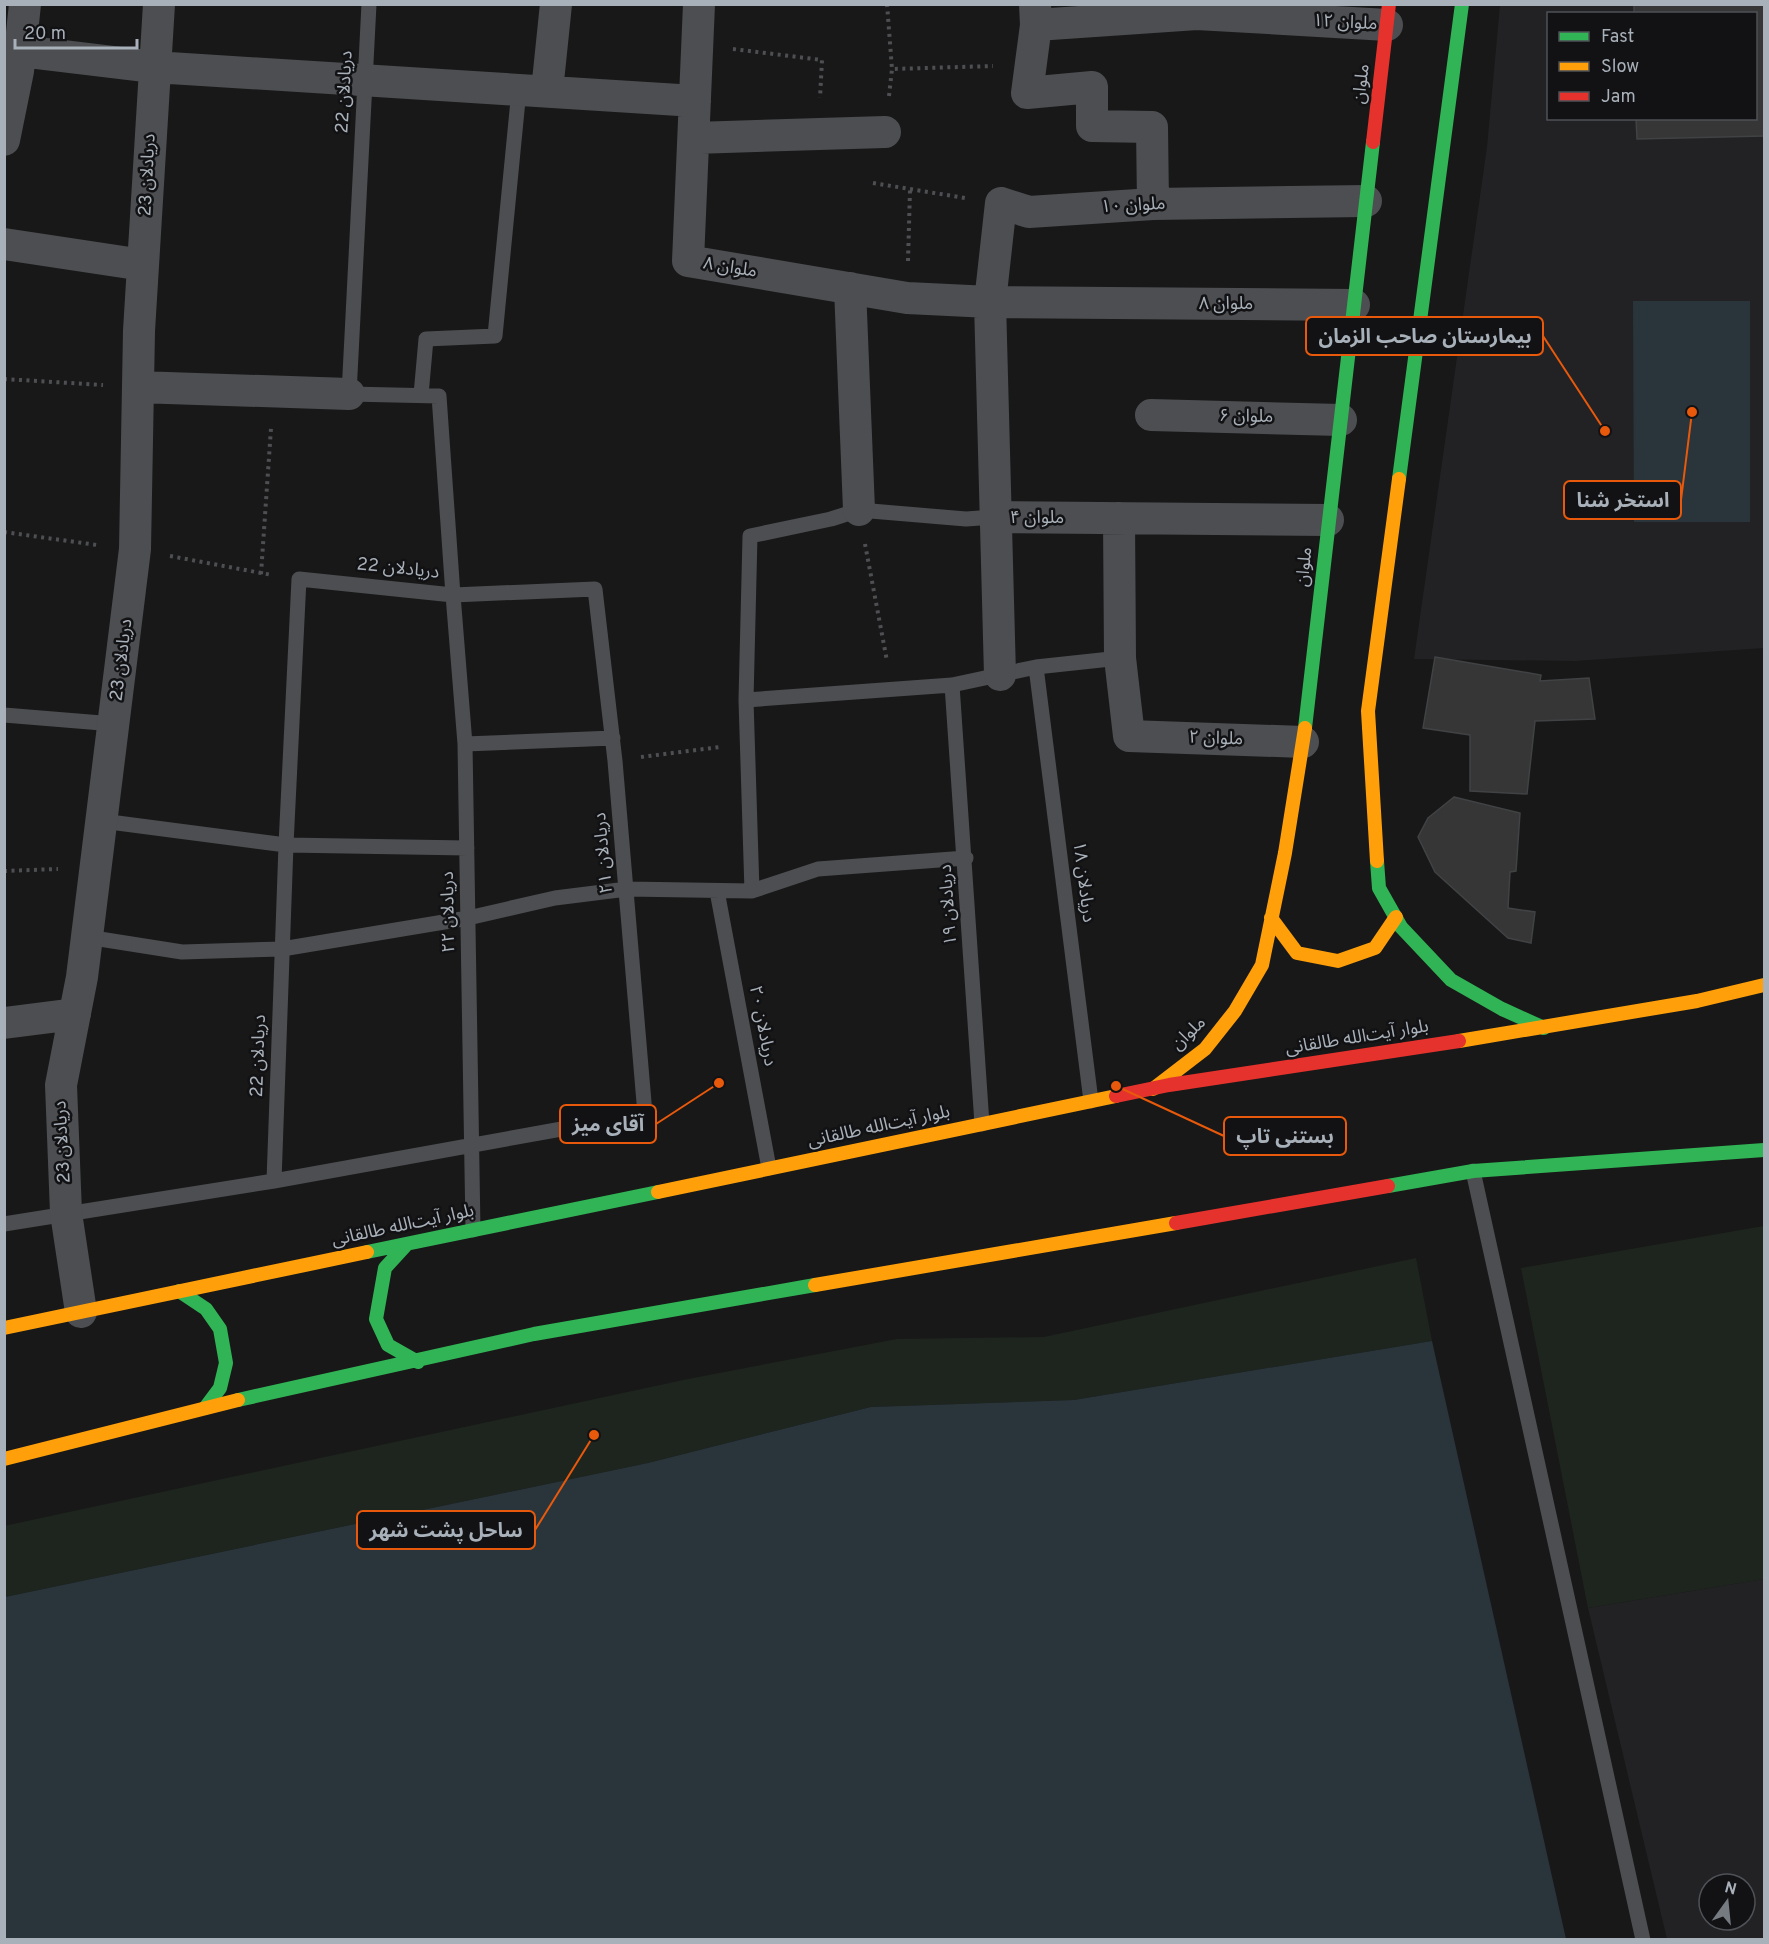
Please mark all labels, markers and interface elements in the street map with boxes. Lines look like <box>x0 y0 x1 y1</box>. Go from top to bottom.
street label: ملوان ۱۲ <box>1312 10 1378 36</box>
scale bar <box>15 12 136 50</box>
legend <box>1547 12 1757 120</box>
text: 20 m <box>24 23 66 46</box>
text: Fast <box>1601 26 1634 49</box>
street label: دریادلان 22 <box>331 50 359 134</box>
text: Slow <box>1601 56 1639 79</box>
street label: ملوان <box>1348 63 1376 105</box>
text: Jam <box>1601 86 1636 109</box>
street label: دریادلان 23 <box>134 133 162 217</box>
street label: ملوان ۱۰ <box>1100 193 1166 219</box>
street label: ملوان ۸ <box>701 252 759 284</box>
street label: ملوان ۸ <box>1199 293 1253 316</box>
callout: بیمارستان صاحب الزمان <box>1306 317 1543 355</box>
text: بیمارستان صاحب الزمان <box>1319 325 1531 351</box>
street label: ملوان ۶ <box>1219 405 1273 429</box>
callout: استخر شنا <box>1564 481 1681 519</box>
text: استخر شنا <box>1577 489 1669 515</box>
street label: ملوان ۴ <box>1010 507 1064 530</box>
street label: ملوان <box>1291 546 1319 588</box>
street label: دریادلان 22 <box>356 553 440 585</box>
street label: دریادلان 23 <box>106 618 138 702</box>
street label: ملوان ۲ <box>1188 727 1244 751</box>
street label: دریادلان ۲۱ <box>589 811 619 895</box>
street label: دریادلان ۱۸ <box>1067 840 1099 924</box>
street label: دریادلان ۱۹ <box>935 864 963 946</box>
street label: دریادلان ۲۲ <box>437 871 461 953</box>
street label: دریادلان ۲۰ <box>743 984 781 1068</box>
street label: ملوان <box>1167 1012 1211 1056</box>
street label: دریادلان 22 <box>246 1014 272 1098</box>
street label: بلوار آیت‌الله طالقانی <box>1284 1015 1430 1061</box>
street label: دریادلان 23 <box>49 1100 77 1184</box>
street label: بلوار آیت‌الله طالقانی <box>806 1101 952 1153</box>
callout: آقای میز <box>560 1105 656 1143</box>
text: آقای میز <box>571 1113 645 1139</box>
callout: بستنی تاپ <box>1224 1117 1346 1155</box>
text: بستنی تاپ <box>1236 1125 1334 1151</box>
street label: بلوار آیت‌الله طالقانی <box>330 1200 476 1252</box>
callout: ساحل پشت شهر <box>357 1511 535 1549</box>
text: ساحل پشت شهر <box>368 1519 523 1545</box>
north arrow <box>1697 1872 1757 1932</box>
text: N <box>1722 1878 1739 1901</box>

